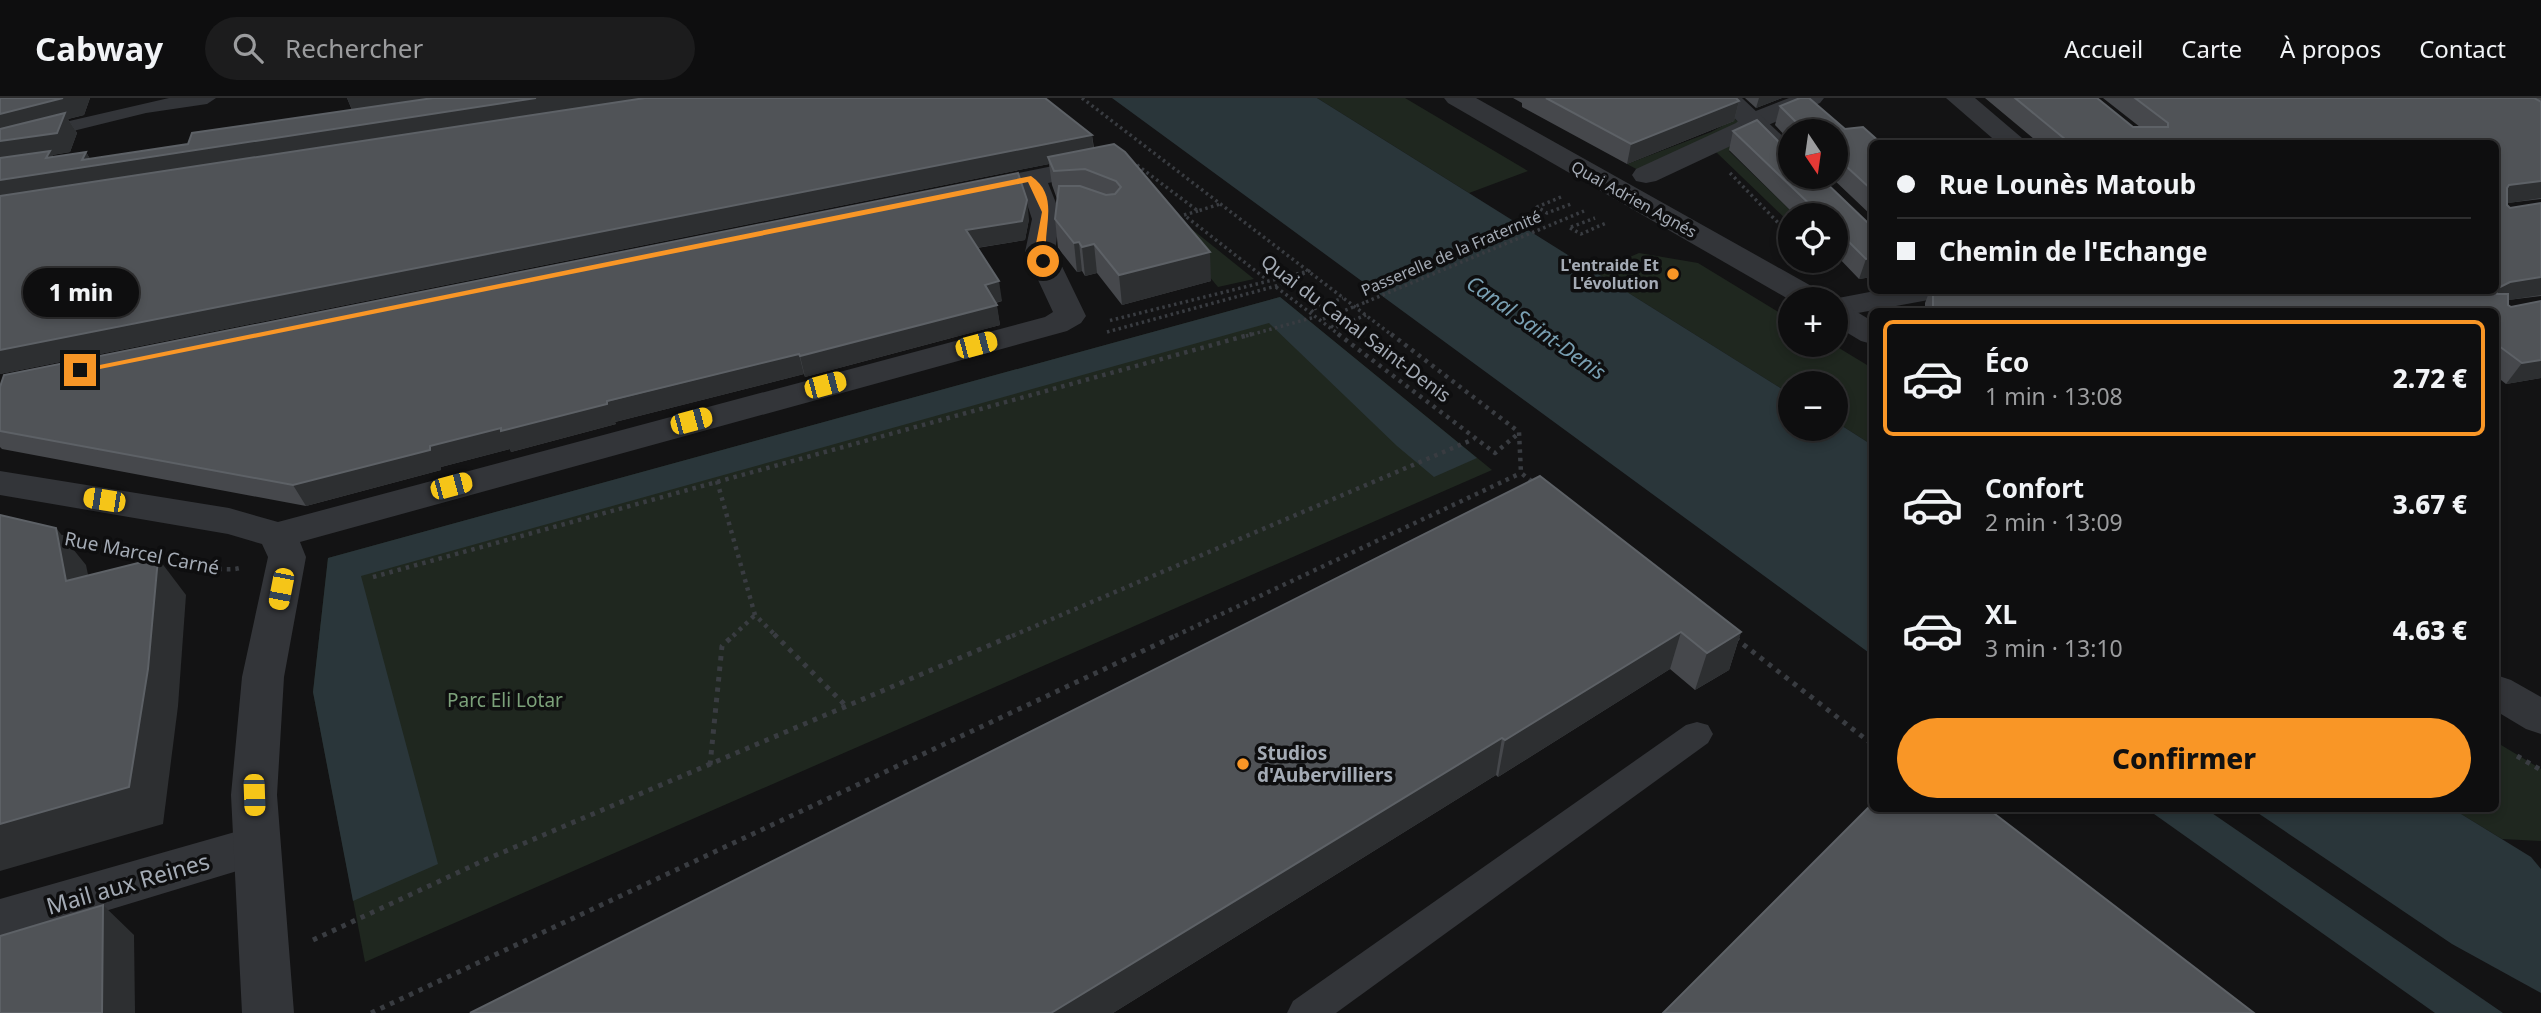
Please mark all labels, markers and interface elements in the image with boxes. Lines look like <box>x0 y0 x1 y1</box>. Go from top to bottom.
search box <box>205 17 695 80</box>
text: Cabway <box>35 26 163 71</box>
icon: search <box>229 29 267 67</box>
text: Rechercher <box>285 30 423 66</box>
text: Accueil <box>2064 32 2143 65</box>
text: Carte <box>2181 32 2242 65</box>
text: À propos <box>2280 32 2381 65</box>
text: Contact <box>2419 32 2506 65</box>
north arrow <box>1778 119 1848 189</box>
map controls <box>1778 119 1848 441</box>
street label: Quai Adrien Agnés <box>1567 155 1701 243</box>
text: Rue Lounès Matoub <box>1939 166 2196 202</box>
button: locate <box>1778 203 1848 273</box>
street label: Passerelle de la Fraternité <box>1357 205 1545 301</box>
text: Chemin de l'Echange <box>1939 233 2208 269</box>
route start <box>1027 245 1059 277</box>
street label: Quai du Canal Saint-Denis <box>1256 248 1456 408</box>
place label: L'entraide Et L'évolution <box>1560 254 1659 294</box>
marker: L'entraide Et L'évolution <box>1665 266 1681 282</box>
callout: 1 min <box>22 268 138 317</box>
water label: Canal Saint-Denis <box>1461 269 1612 386</box>
text: 1 min <box>49 276 113 308</box>
button: + <box>1778 287 1848 357</box>
car <box>953 329 1000 361</box>
text: Éco <box>1985 344 2029 380</box>
icon: car <box>1901 347 1964 410</box>
route end <box>64 354 96 386</box>
text: 2.72 € <box>2393 360 2467 396</box>
car <box>802 369 849 401</box>
button: − <box>1778 371 1848 441</box>
text: 1 min · 13:08 <box>1985 380 2123 412</box>
car <box>668 405 715 437</box>
car <box>428 470 475 502</box>
text: Confort <box>1985 470 2084 506</box>
icon: car <box>1901 473 1964 536</box>
car <box>82 486 127 514</box>
text: 3.67 € <box>2393 486 2467 522</box>
text: 2 min · 13:09 <box>1985 506 2123 538</box>
street label: Rue Marcel Carné <box>62 525 222 581</box>
car <box>267 566 296 612</box>
text: XL <box>1985 596 2017 632</box>
icon: car <box>1901 599 1964 662</box>
text: 4.63 € <box>2393 612 2467 648</box>
text: 3 min · 13:10 <box>1985 632 2123 664</box>
park label: Parc Eli Lotar <box>447 687 563 713</box>
button: Confirmer <box>1897 718 2471 798</box>
place label: Studios d'Aubervilliers <box>1257 740 1393 788</box>
marker: Studios d'Aubervilliers <box>1235 756 1251 772</box>
car <box>243 774 266 816</box>
street label: Mail aux Reines <box>42 844 213 922</box>

